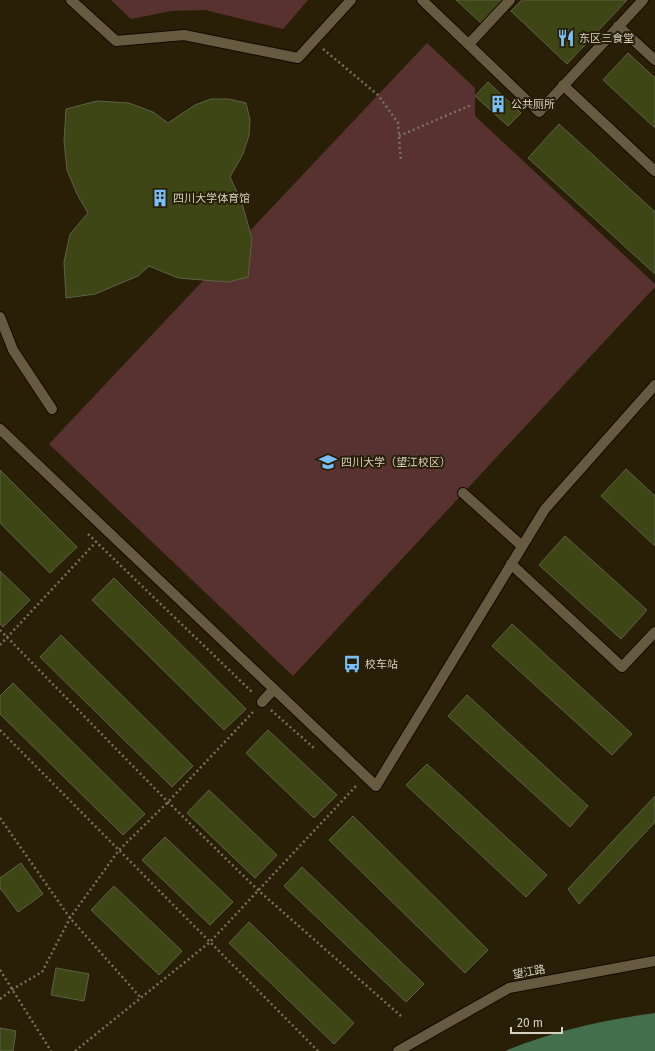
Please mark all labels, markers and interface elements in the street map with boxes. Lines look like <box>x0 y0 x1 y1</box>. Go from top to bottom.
restaurant icon: 东区三食堂 <box>556 28 576 48</box>
place label: 东区三食堂 <box>579 32 634 45</box>
building icon: 公共厕所 <box>488 94 508 114</box>
place label: 公共厕所 <box>511 98 555 111</box>
building icon: 四川大学体育馆 <box>150 188 170 208</box>
place label: 四川大学体育馆 <box>173 192 250 205</box>
school or university icon: 四川大学（望江校区） <box>318 452 338 472</box>
place label: 四川大学（望江校区） <box>341 456 451 469</box>
bus stop icon: 校车站 <box>342 654 362 674</box>
place label: 校车站 <box>365 658 398 671</box>
street label: 望江路 <box>512 962 546 982</box>
scale bar <box>511 1009 562 1035</box>
text: 20 m <box>517 1016 543 1030</box>

